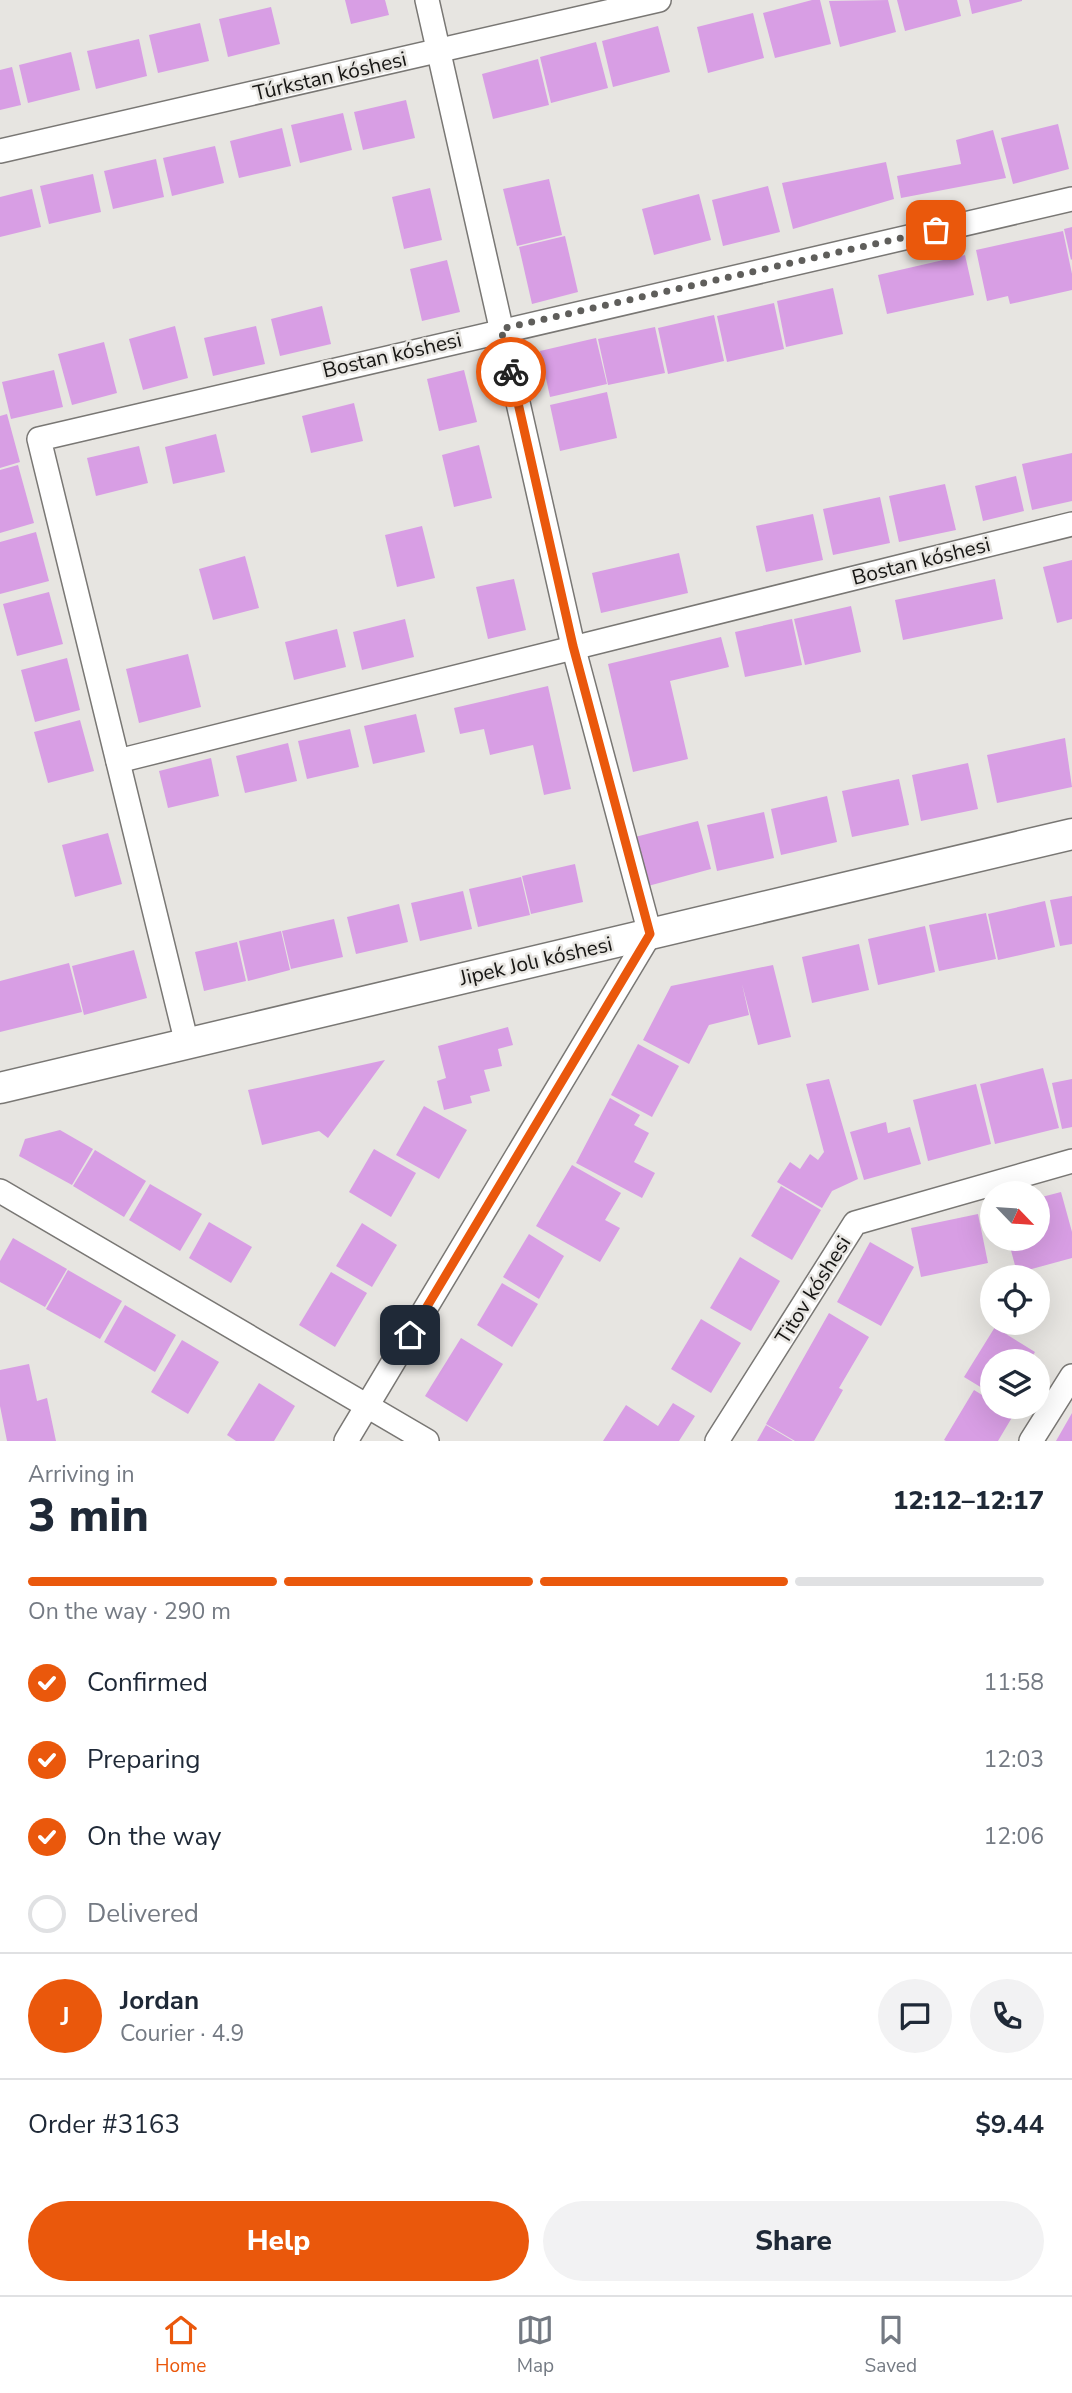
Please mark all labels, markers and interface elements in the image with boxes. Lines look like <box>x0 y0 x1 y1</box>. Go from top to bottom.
street label: Túrkstan kóshesi <box>251 45 409 107</box>
pin <box>906 200 966 260</box>
icon: bag <box>917 211 955 249</box>
street label: Bostan kóshesi <box>320 325 464 385</box>
courier <box>476 337 546 407</box>
icon: bike <box>492 353 530 391</box>
street label: Bostan kóshesi <box>849 530 993 592</box>
street label: Jipek Jolı kóshesi <box>456 930 615 992</box>
north arrow <box>980 1181 1050 1251</box>
map controls <box>980 1181 1050 1419</box>
street label: Titov kóshesi <box>769 1231 857 1349</box>
button: locate <box>980 1265 1050 1335</box>
pin <box>380 1305 440 1365</box>
icon: home <box>391 1316 429 1354</box>
button: layers <box>980 1349 1050 1419</box>
text: Arriving in <box>28 1459 135 1490</box>
text: 12:12–12:17 <box>893 1483 1044 1518</box>
text: 3 min <box>28 1484 149 1547</box>
text: On the way · 290 m <box>28 1596 231 1627</box>
icon: check <box>28 1664 66 1702</box>
text: Confirmed <box>87 1665 208 1700</box>
text: 11:58 <box>984 1667 1044 1698</box>
icon: check <box>28 1741 66 1779</box>
text: Preparing <box>87 1742 200 1777</box>
text: 12:03 <box>984 1744 1044 1775</box>
icon: check <box>28 1818 66 1856</box>
text: On the way <box>87 1819 221 1854</box>
text: 12:06 <box>984 1821 1044 1852</box>
text: Delivered <box>87 1896 199 1931</box>
button: chat <box>878 1979 952 2053</box>
button: phone <box>970 1979 1044 2053</box>
text: Jordan <box>120 1983 199 2018</box>
text: J <box>60 1999 70 2034</box>
text: Courier · 4.9 <box>120 2018 244 2049</box>
text: Order #3163 <box>28 2107 180 2142</box>
text: $9.44 <box>975 2107 1044 2142</box>
button: Help <box>28 2201 529 2281</box>
button: Share <box>543 2201 1044 2281</box>
tab: Home <box>155 2311 206 2379</box>
tab: Map <box>516 2311 554 2379</box>
tab: Saved <box>864 2311 917 2379</box>

